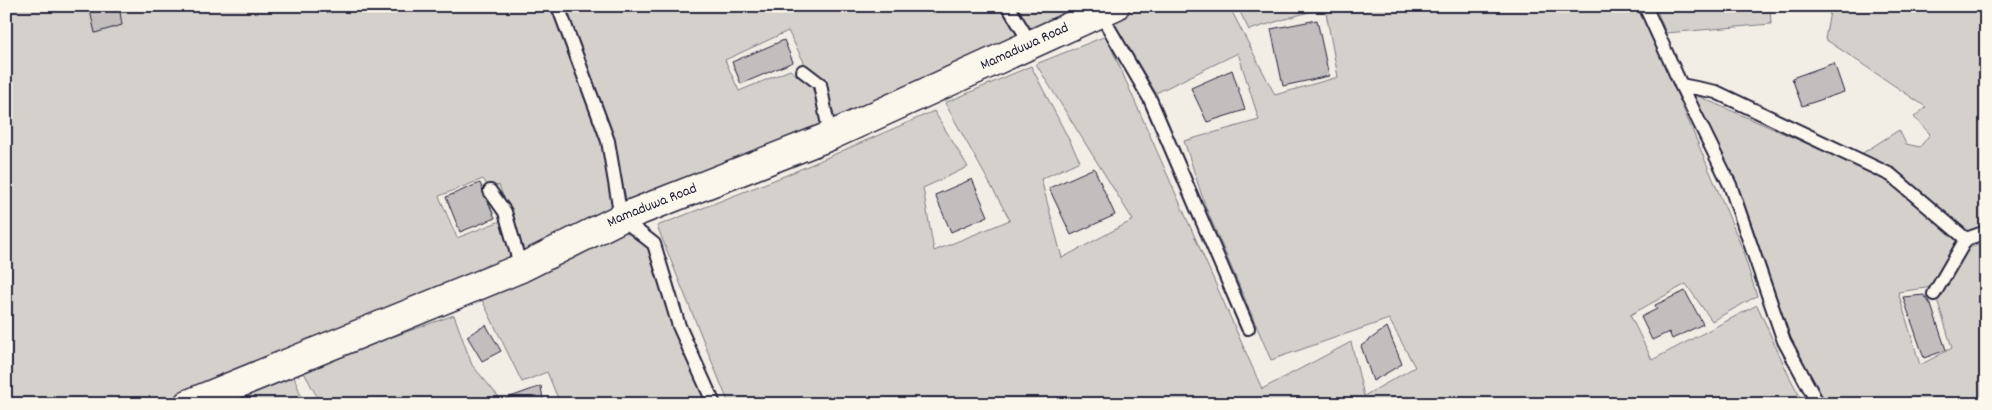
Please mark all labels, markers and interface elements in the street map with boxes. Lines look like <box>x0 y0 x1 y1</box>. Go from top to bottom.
street label: Mamaduwa Road <box>977 17 1072 77</box>
street label: Mamaduwa Road <box>604 178 700 234</box>

